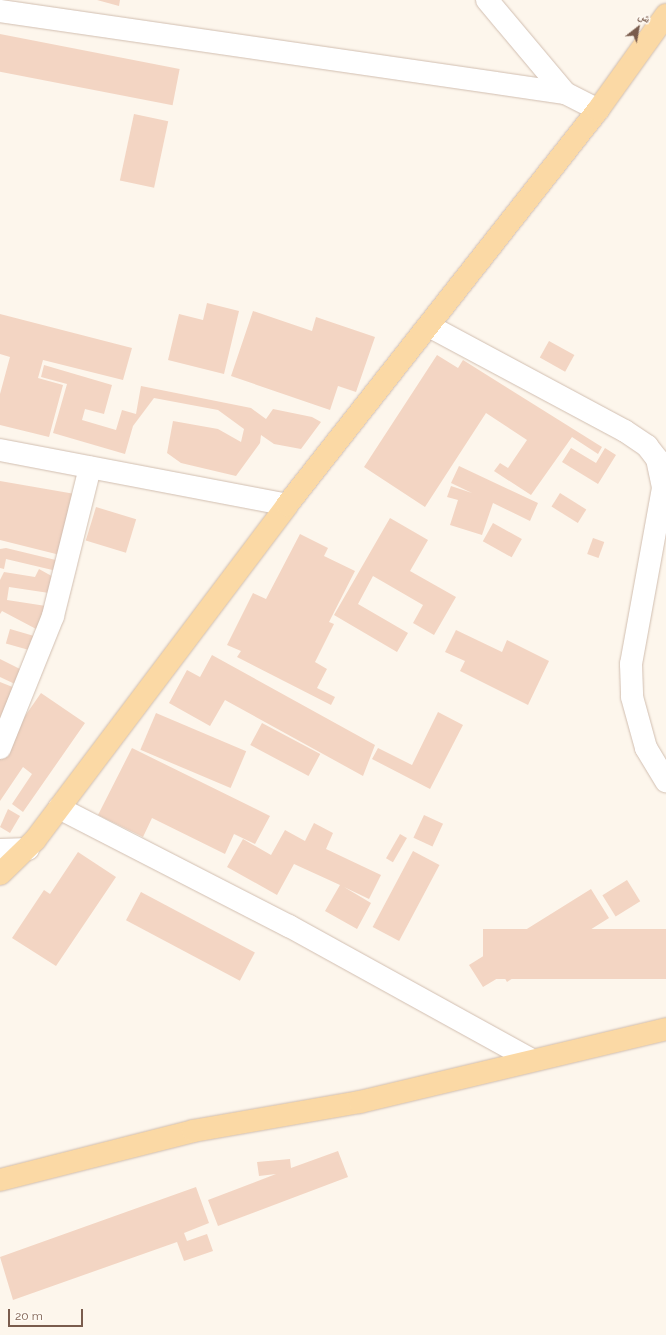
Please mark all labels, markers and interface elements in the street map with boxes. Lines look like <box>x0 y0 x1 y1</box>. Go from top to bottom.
north arrow <box>618 8 658 48</box>
text: ش <box>636 9 653 26</box>
scale bar <box>10 1301 85 1327</box>
text: 20 m <box>15 1309 43 1323</box>

